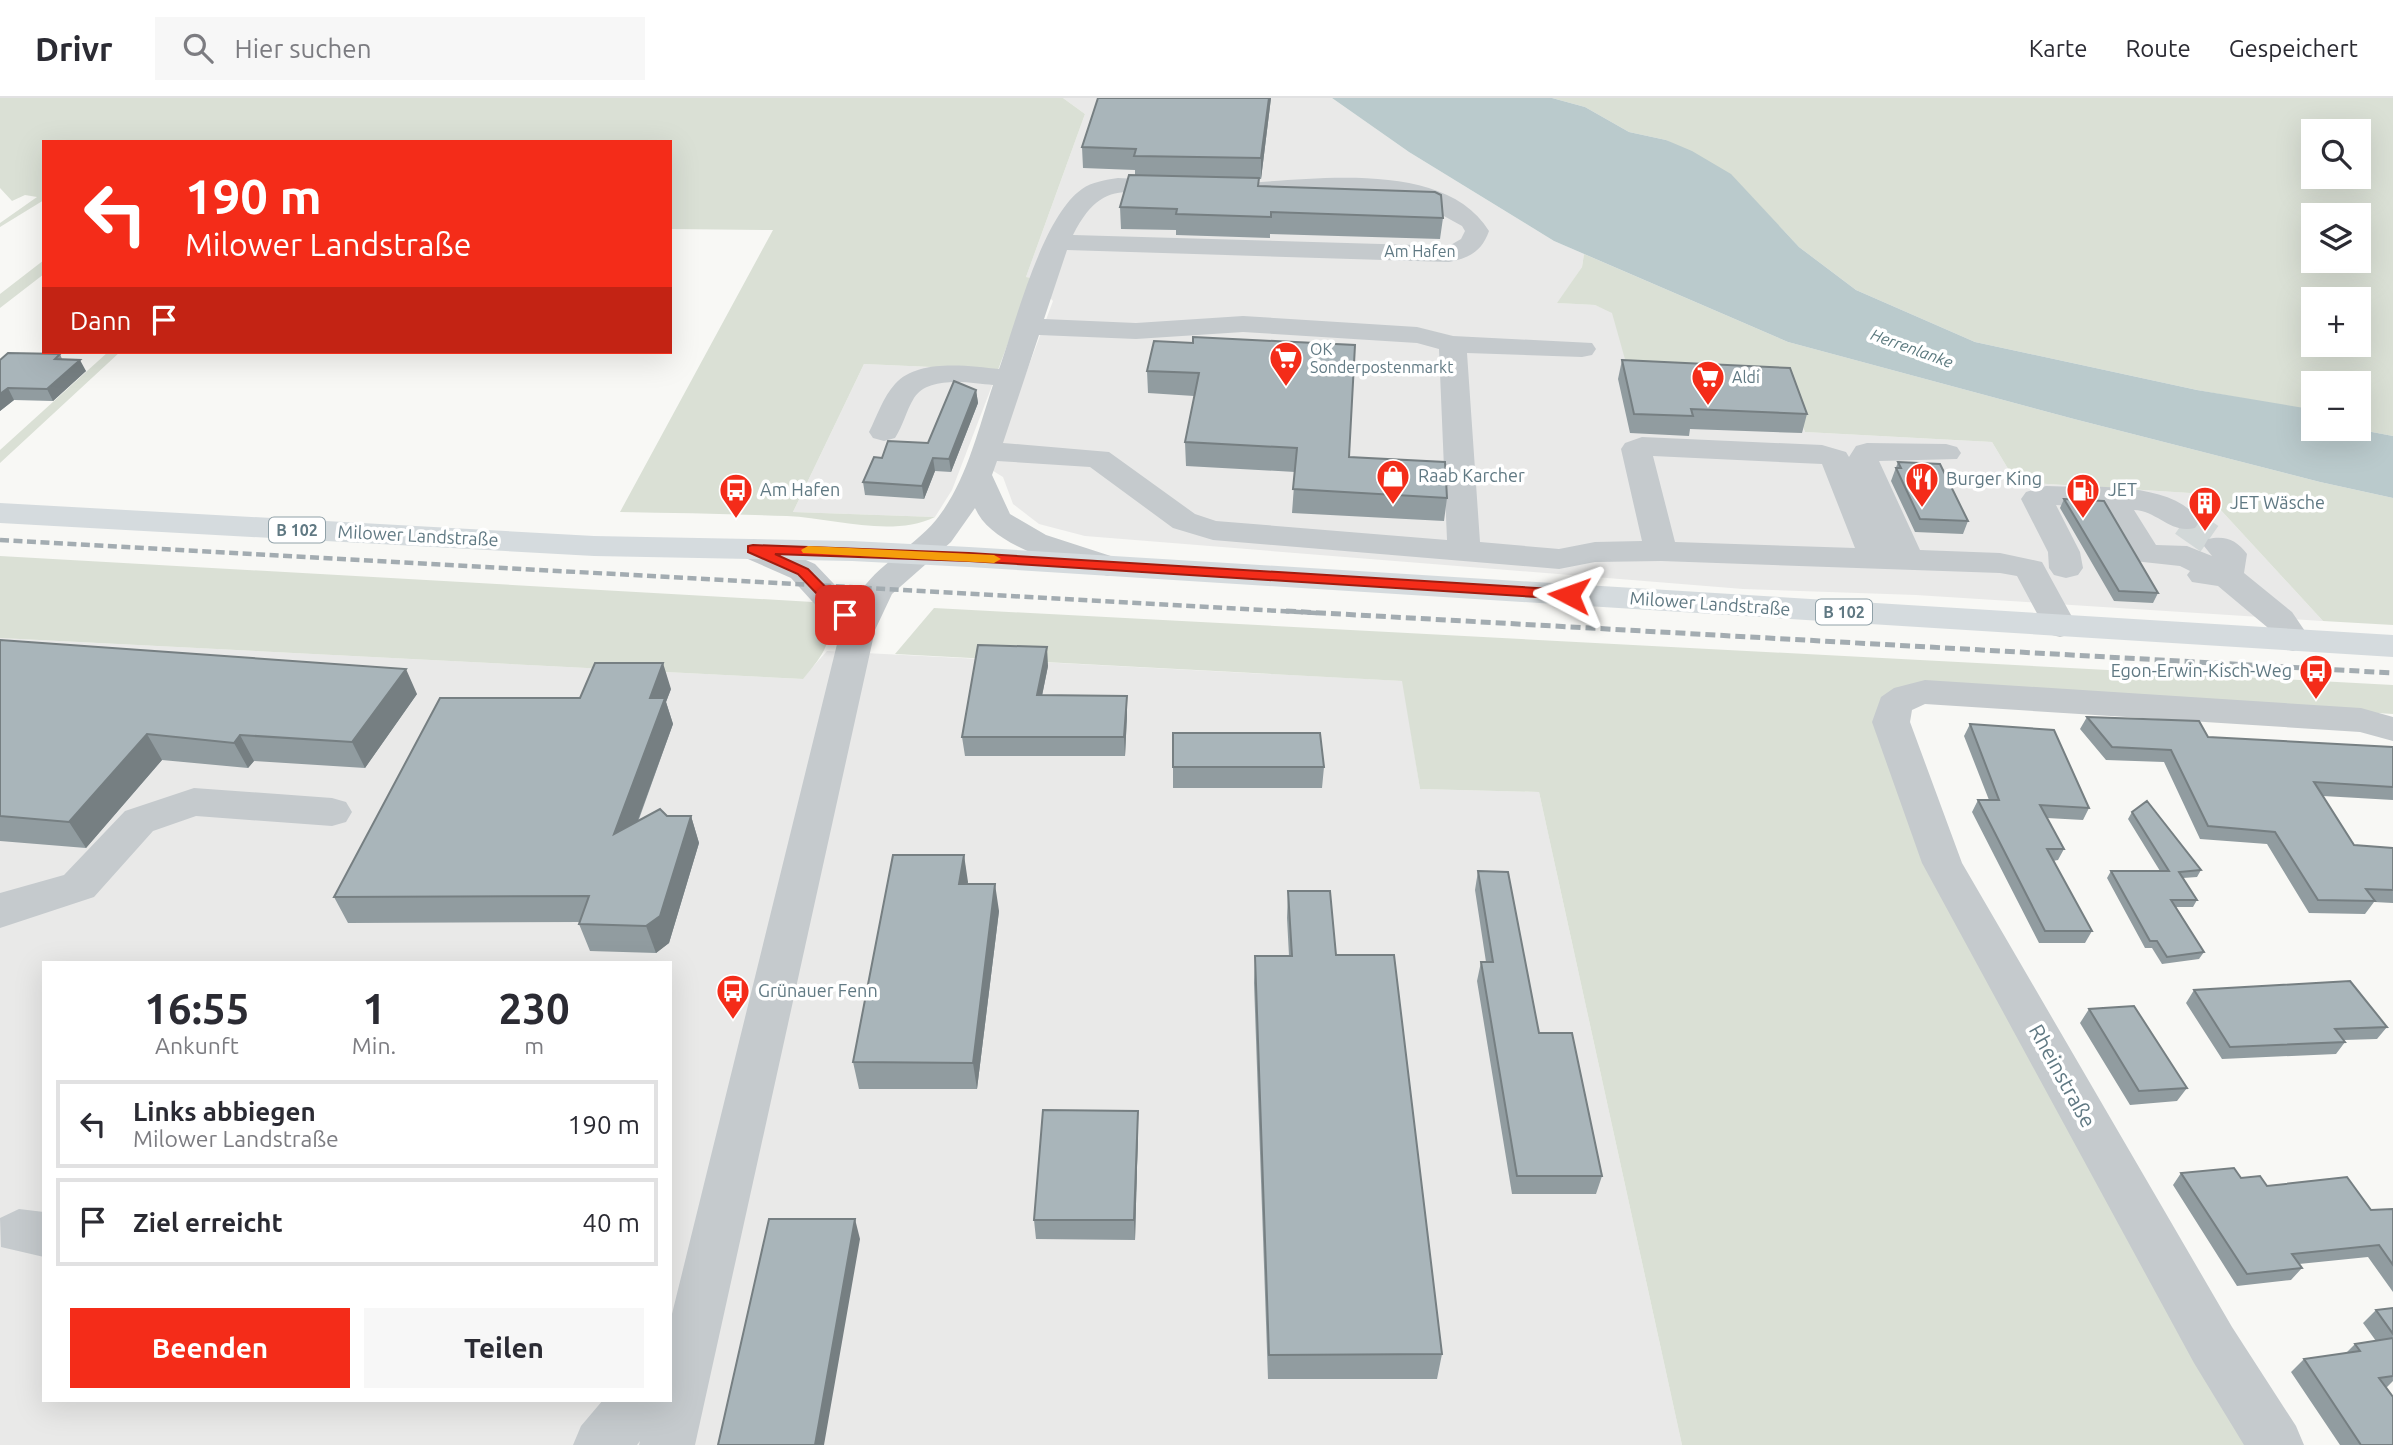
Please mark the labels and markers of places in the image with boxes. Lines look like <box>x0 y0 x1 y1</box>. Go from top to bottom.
supermarket icon: OK Sonderpostenmarkt <box>1267 339 1305 388</box>
place label: OK Sonderpostenmarkt <box>1310 340 1454 376</box>
supermarket icon: Aldi <box>1689 358 1727 407</box>
place label: Aldi <box>1732 368 1760 386</box>
shop icon: Raab Karcher <box>1374 457 1412 506</box>
restaurant icon: Burger King <box>1903 460 1941 509</box>
place label: Raab Karcher <box>1418 465 1525 485</box>
place label: Burger King <box>1946 468 2042 488</box>
bus stop icon: Am Hafen <box>717 471 755 520</box>
fuel station icon: JET <box>2064 471 2102 520</box>
place label: Am Hafen <box>760 479 840 499</box>
place label: JET <box>2108 479 2137 499</box>
building icon: JET Wäsche <box>2186 484 2224 533</box>
place label: JET Wäsche <box>2230 492 2325 512</box>
pin <box>815 585 875 645</box>
bus stop icon: Egon-Erwin-Kisch-Weg <box>2297 652 2335 701</box>
place label: Egon-Erwin-Kisch-Weg <box>2111 660 2292 680</box>
bus stop icon: Grünauer Fenn <box>714 972 752 1021</box>
place label: Grünauer Fenn <box>758 980 878 1000</box>

